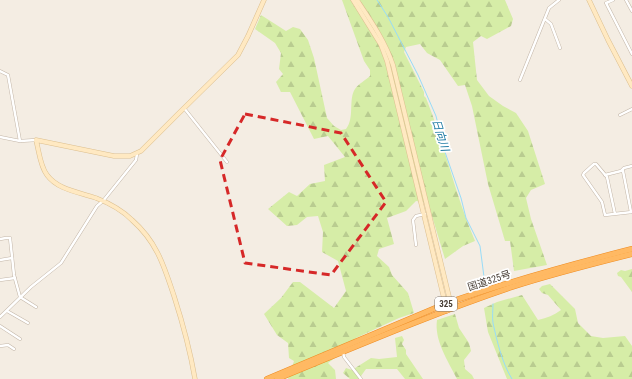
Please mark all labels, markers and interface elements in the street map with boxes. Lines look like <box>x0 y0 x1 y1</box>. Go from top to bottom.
water label: 日向川 <box>429 117 452 154</box>
street label: 国道325号 <box>466 268 512 293</box>
road number: 325 <box>435 297 457 311</box>

